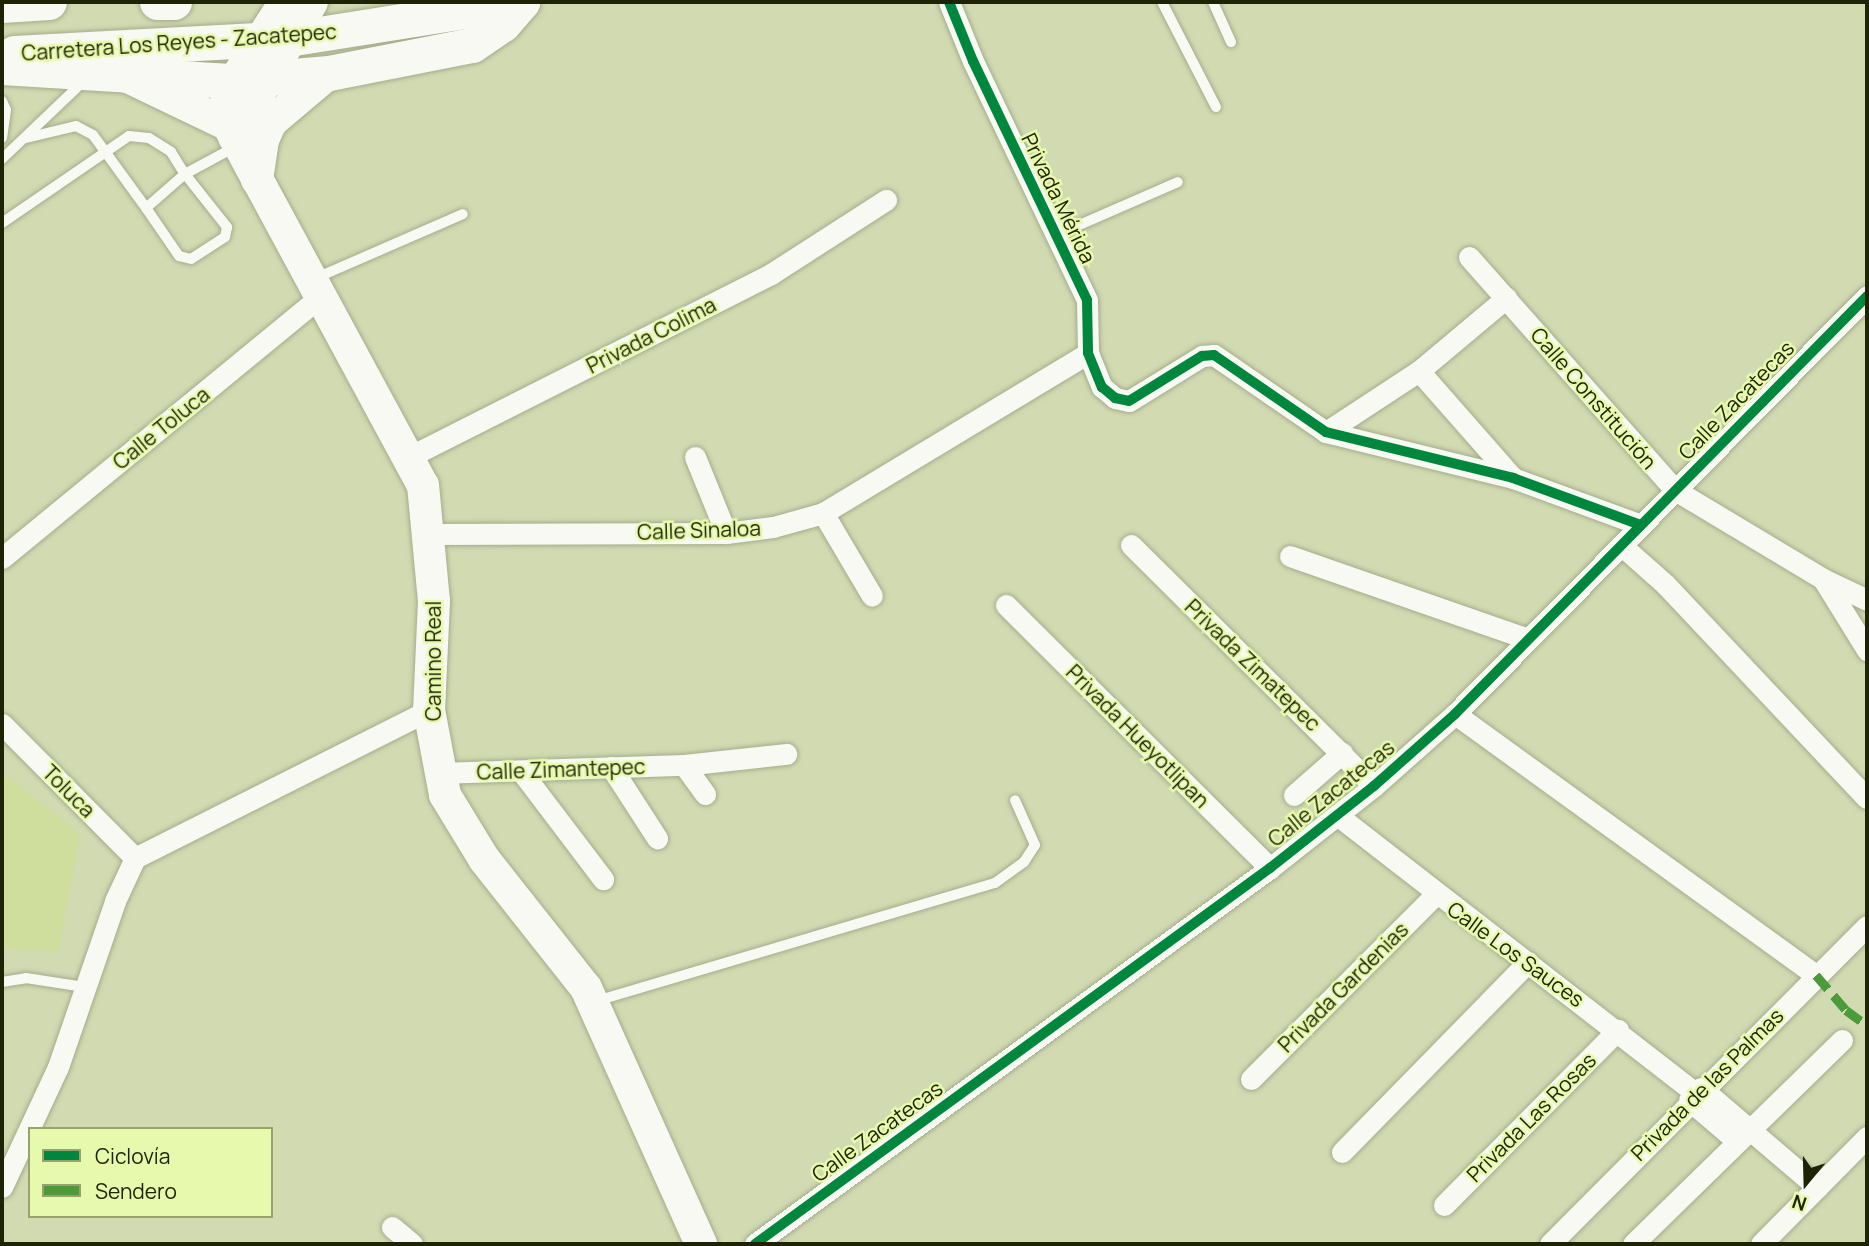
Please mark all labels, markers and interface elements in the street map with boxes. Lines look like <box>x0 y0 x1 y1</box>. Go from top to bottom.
street label: Carretera Los Reyes - Zacatepec <box>21 18 337 66</box>
street label: Privada Mérida <box>1017 129 1101 267</box>
street label: Privada Colima <box>582 292 720 378</box>
street label: Calle Constitución <box>1526 322 1662 474</box>
street label: Calle Zacatecas <box>1673 335 1799 465</box>
street label: Calle Toluca <box>108 381 214 475</box>
street label: Calle Sinaloa <box>637 515 761 545</box>
street label: Privada Zimatepec <box>1180 594 1326 736</box>
street label: Camino Real <box>420 601 446 721</box>
street label: Privada Hueyotlipan <box>1061 659 1215 813</box>
street label: Calle Zacatecas <box>1263 734 1399 852</box>
street label: Calle Zimantepec <box>476 753 646 785</box>
street label: Toluca <box>38 760 100 822</box>
street label: Calle Los Sauces <box>1443 896 1589 1012</box>
street label: Privada Gardenias <box>1273 917 1413 1057</box>
street label: Privada de las Palmas <box>1626 1003 1788 1165</box>
street label: Privada Las Rosas <box>1461 1047 1601 1187</box>
street label: Calle Zacatecas <box>807 1075 947 1187</box>
legend <box>28 1127 273 1218</box>
text: Ciclovía <box>95 1142 170 1170</box>
north arrow <box>1771 1148 1841 1218</box>
text: Sendero <box>95 1177 177 1205</box>
text: N <box>1788 1188 1810 1217</box>

